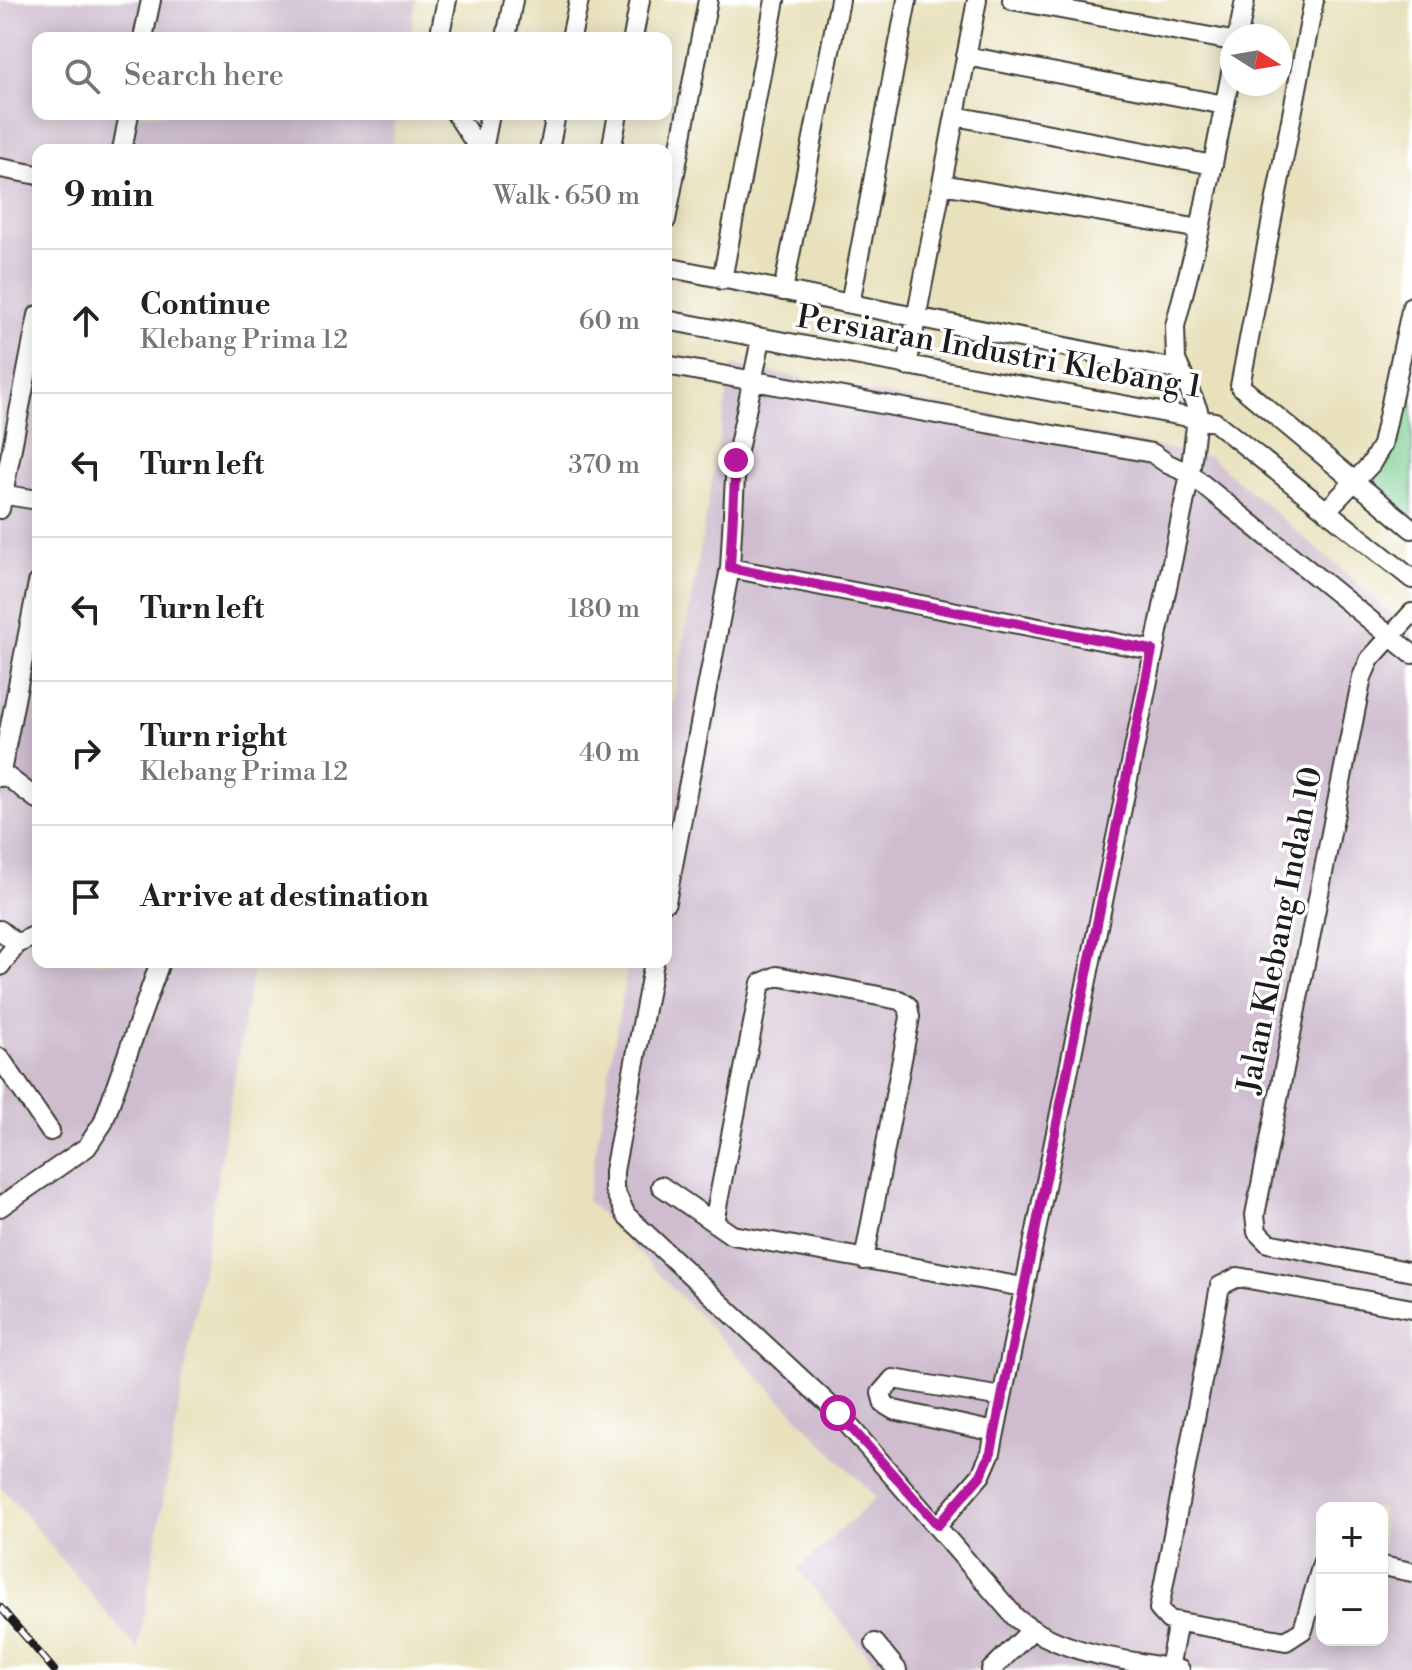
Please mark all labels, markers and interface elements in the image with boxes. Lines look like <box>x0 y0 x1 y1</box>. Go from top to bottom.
north arrow <box>1220 24 1292 96</box>
search box <box>32 32 672 120</box>
icon: search <box>60 54 104 98</box>
text: Search here <box>124 57 284 95</box>
text: 9 min <box>64 175 154 217</box>
text: Walk · 650 m <box>493 180 640 212</box>
text: Continue <box>140 286 271 324</box>
street label: Persiaran Industri Klebang 1 <box>793 297 1205 407</box>
icon: ahead <box>64 299 108 343</box>
text: 60 m <box>579 305 640 337</box>
text: Klebang Prima 12 <box>140 324 348 356</box>
route end <box>718 442 754 478</box>
icon: left <box>64 443 108 487</box>
text: Turn left <box>140 446 264 484</box>
text: 370 m <box>568 449 640 481</box>
icon: left <box>64 587 108 631</box>
text: Turn left <box>140 590 264 628</box>
text: 180 m <box>568 593 640 625</box>
text: Turn right <box>140 718 287 756</box>
icon: right <box>64 731 108 775</box>
text: 40 m <box>579 737 640 769</box>
text: Klebang Prima 12 <box>140 756 348 788</box>
street label: Jalan Klebang Indah 10 <box>1229 763 1331 1098</box>
icon: arrive <box>64 875 108 919</box>
text: Arrive at destination <box>140 878 429 916</box>
route start <box>820 1395 856 1431</box>
map controls <box>1316 1502 1388 1646</box>
button: + <box>1316 1502 1388 1574</box>
button: − <box>1316 1574 1388 1646</box>

